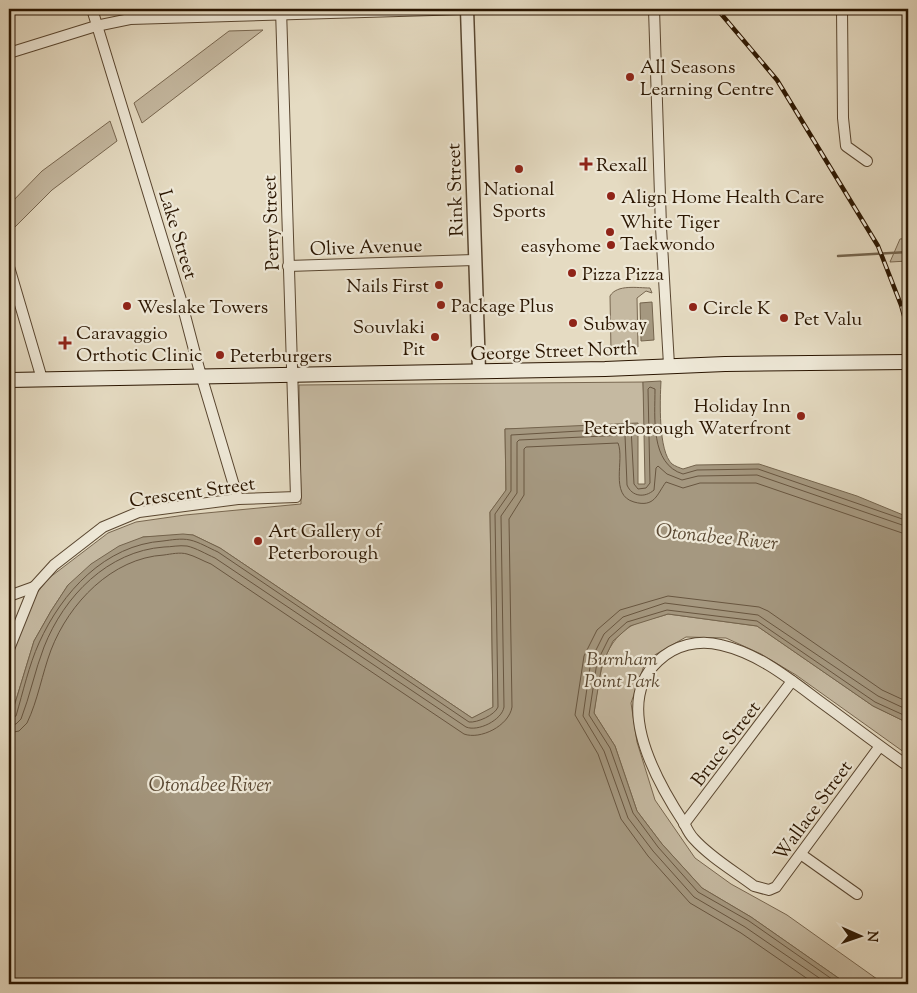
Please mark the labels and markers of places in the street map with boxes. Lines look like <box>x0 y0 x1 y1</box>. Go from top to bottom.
place label: All Seasons Learning Centre <box>640 55 774 104</box>
marker: All Seasons Learning Centre <box>624 71 636 83</box>
place label: Rexall <box>596 153 648 180</box>
marker: Rexall <box>580 158 592 170</box>
marker: National Sports <box>513 163 525 175</box>
place label: National Sports <box>483 177 555 226</box>
place label: Align Home Health Care <box>621 185 825 212</box>
marker: Align Home Health Care <box>605 190 617 202</box>
place label: White Tiger Taekwondo <box>620 210 720 259</box>
marker: White Tiger Taekwondo <box>604 226 616 238</box>
place label: easyhome <box>521 234 601 261</box>
marker: easyhome <box>605 239 617 251</box>
place label: Pizza Pizza <box>582 262 664 289</box>
marker: Pizza Pizza <box>566 267 578 279</box>
place label: Nails First <box>346 274 429 301</box>
marker: Nails First <box>433 279 445 291</box>
place label: Package Plus <box>451 294 554 321</box>
place label: Weslake Towers <box>137 295 268 322</box>
place label: Circle K <box>703 296 771 323</box>
marker: Package Plus <box>435 299 447 311</box>
marker: Weslake Towers <box>121 300 133 312</box>
marker: Circle K <box>687 301 699 313</box>
place label: Pet Valu <box>794 307 862 334</box>
place label: Subway <box>583 312 648 339</box>
marker: Pet Valu <box>778 312 790 324</box>
place label: Souvlaki Pit <box>353 315 426 364</box>
marker: Subway <box>567 317 579 329</box>
place label: Caravaggio Orthotic Clinic <box>76 321 203 370</box>
marker: Souvlaki Pit <box>429 331 441 343</box>
marker: Caravaggio Orthotic Clinic <box>58 336 72 350</box>
place label: Peterburgers <box>230 344 332 371</box>
marker: Peterburgers <box>214 349 226 361</box>
place label: Holiday Inn Peterborough Waterfront <box>584 394 791 443</box>
marker: Holiday Inn Peterborough Waterfront <box>795 410 807 422</box>
place label: Art Gallery of Peterborough <box>268 519 383 568</box>
marker: Art Gallery of Peterborough <box>252 535 264 547</box>

